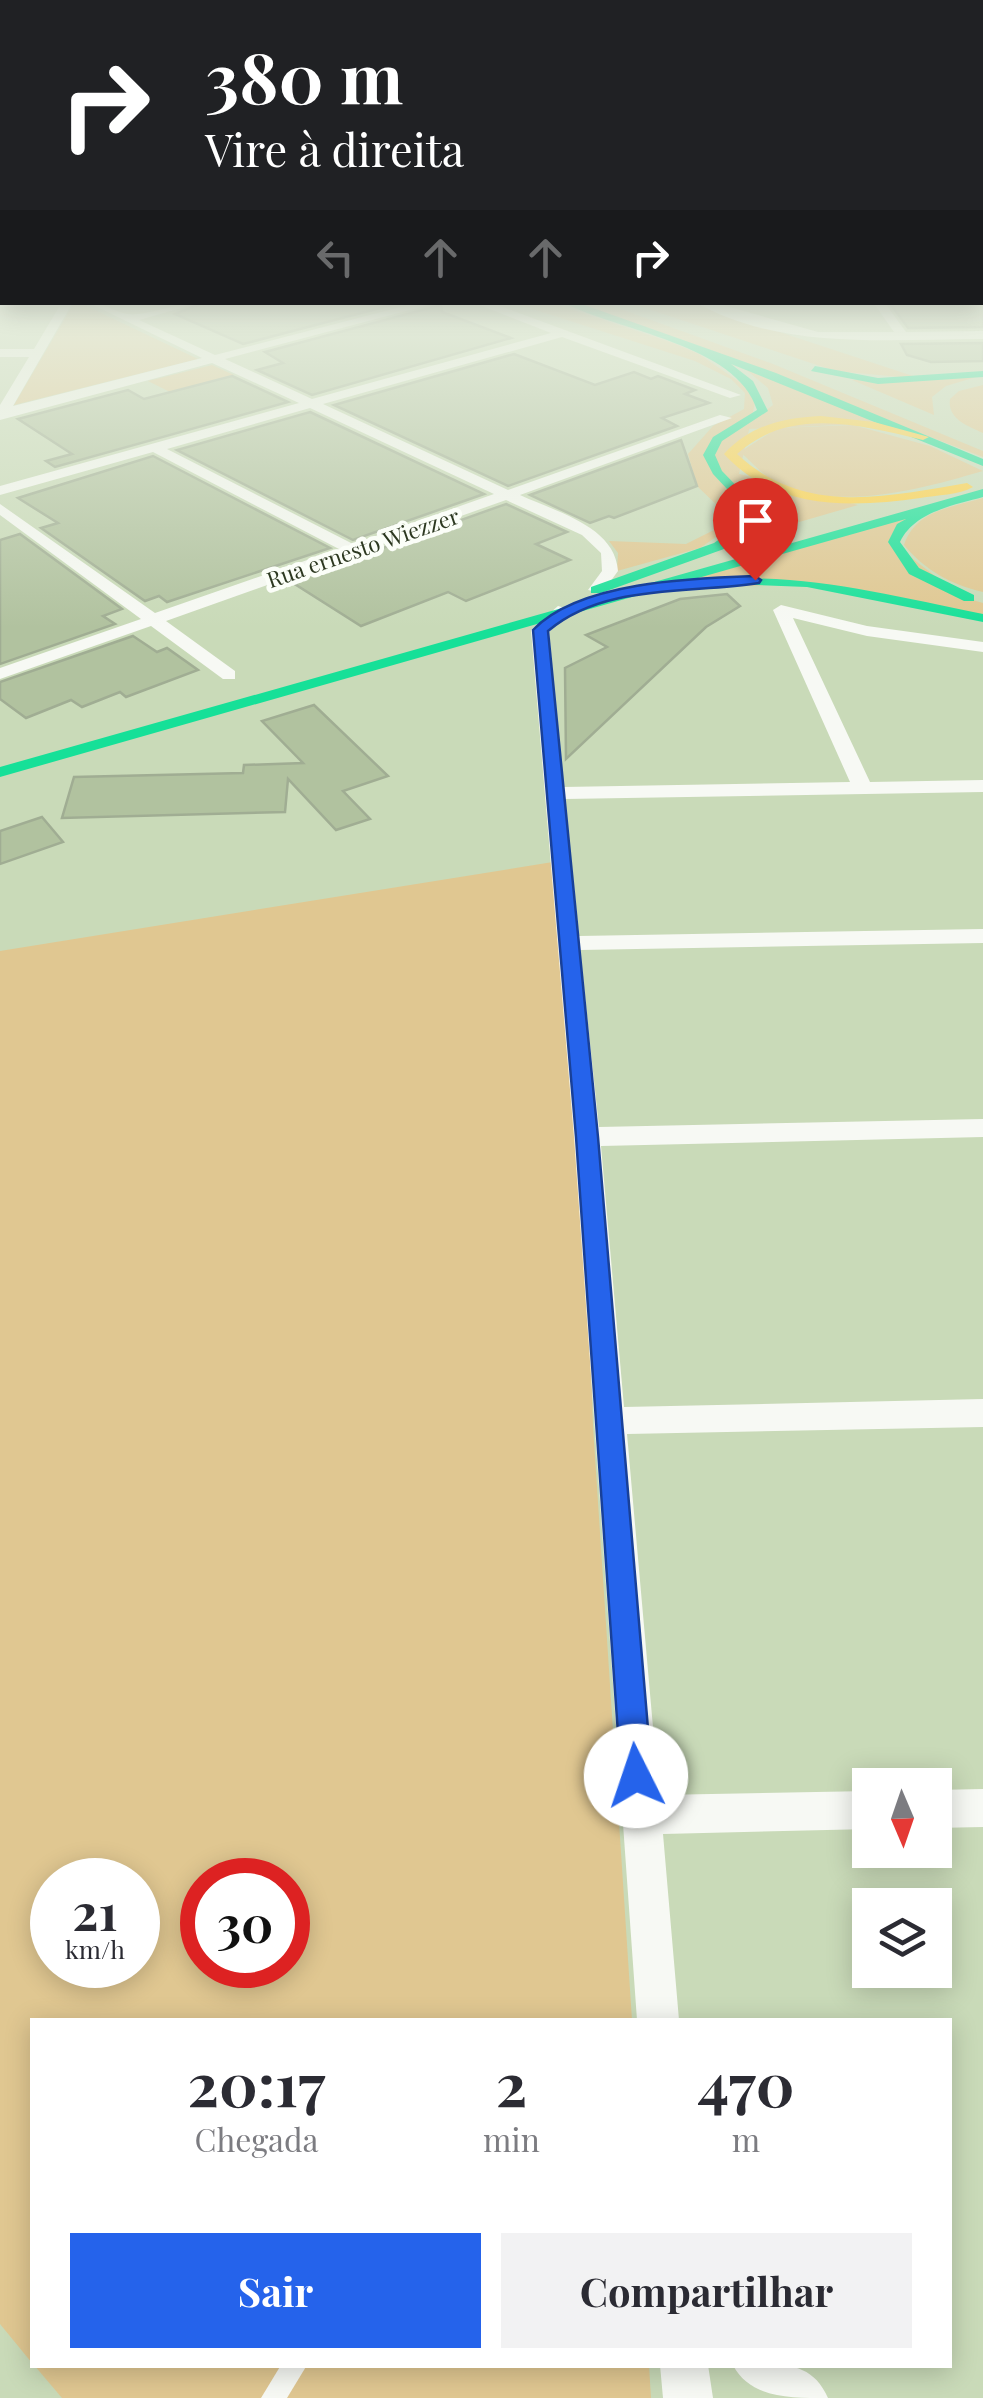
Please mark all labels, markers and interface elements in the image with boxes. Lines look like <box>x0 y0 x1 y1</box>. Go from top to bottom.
text: 380 m <box>205 28 403 122</box>
icon: right <box>40 40 170 170</box>
text: Vire à direita <box>205 118 464 178</box>
icon: left <box>308 230 363 285</box>
icon: ahead <box>413 230 468 285</box>
icon: ahead <box>518 230 573 285</box>
icon: right <box>623 230 678 285</box>
pin <box>713 478 798 581</box>
icon: arrive <box>728 493 783 548</box>
street label: Rua ernesto Wiezzer <box>262 500 463 594</box>
position arrow <box>584 1724 688 1828</box>
north arrow <box>852 1768 952 1868</box>
map controls <box>852 1768 952 1988</box>
speed limit sign: 30 <box>180 1858 310 1988</box>
text: 21 <box>72 1877 118 1944</box>
button: layers <box>852 1888 952 1988</box>
text: km/h <box>65 1932 125 1965</box>
text: 20:17 <box>188 2042 325 2122</box>
text: 2 <box>496 2042 527 2122</box>
text: 470 <box>697 2042 794 2122</box>
text: Chegada <box>194 2117 319 2160</box>
text: min <box>483 2117 540 2160</box>
text: m <box>732 2117 760 2160</box>
button: Sair <box>70 2233 481 2348</box>
button: Compartilhar <box>501 2233 912 2348</box>

